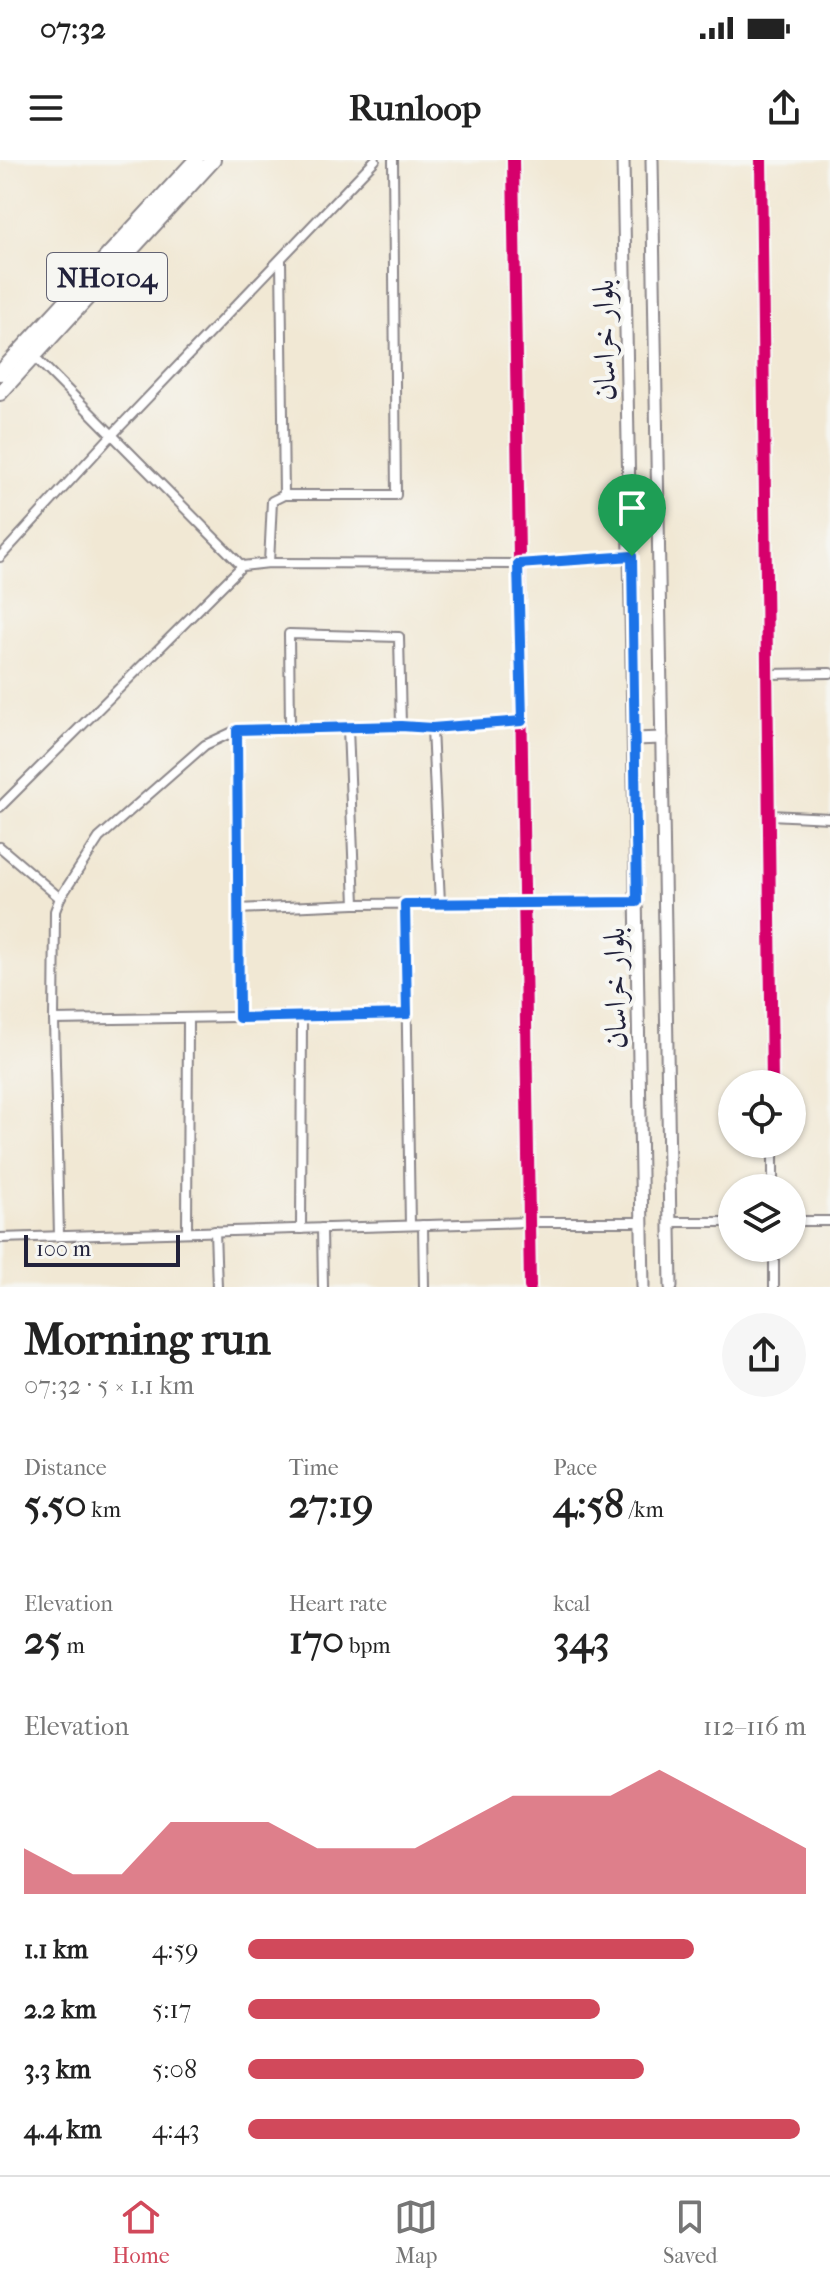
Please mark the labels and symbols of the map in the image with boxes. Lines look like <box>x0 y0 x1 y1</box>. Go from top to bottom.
road number: NH0104 <box>47 253 167 301</box>
street label: بلوار خراسان <box>586 279 623 401</box>
pin <box>598 474 666 556</box>
street label: بلوار خراسان <box>597 927 634 1049</box>
scale bar <box>24 1231 180 1267</box>

